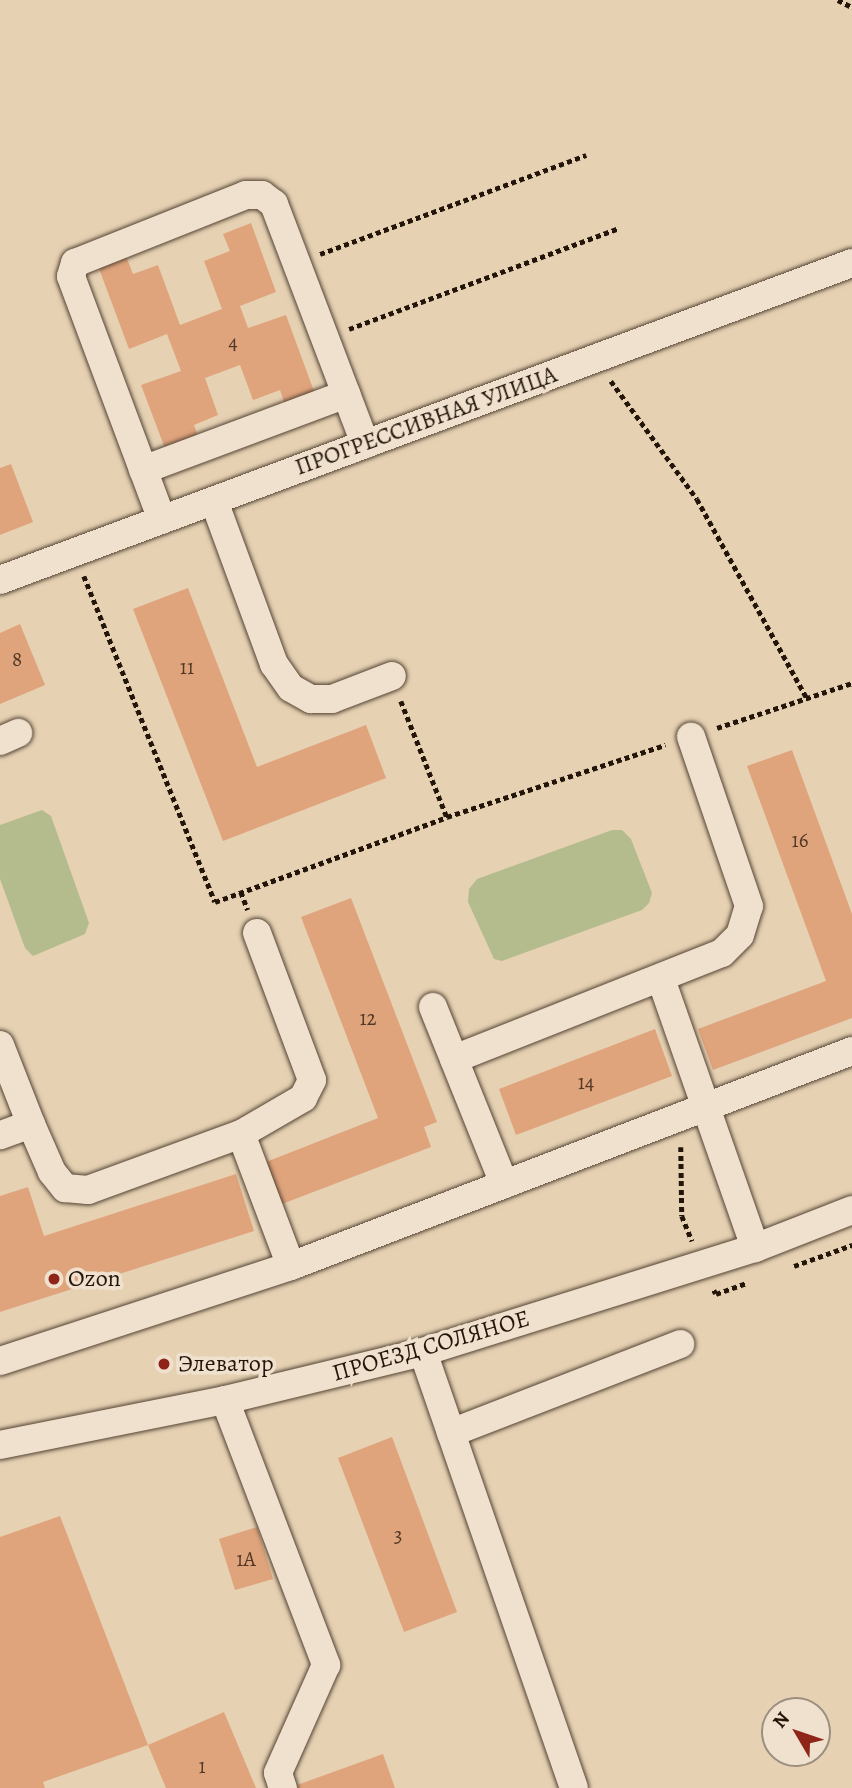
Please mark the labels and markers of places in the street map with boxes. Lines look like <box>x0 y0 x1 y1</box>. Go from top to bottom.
place label: Ozon <box>68 1265 121 1293</box>
marker: Ozon <box>46 1271 62 1287</box>
place label: Элеватор <box>178 1350 274 1378</box>
marker: Элеватор <box>156 1356 172 1372</box>

